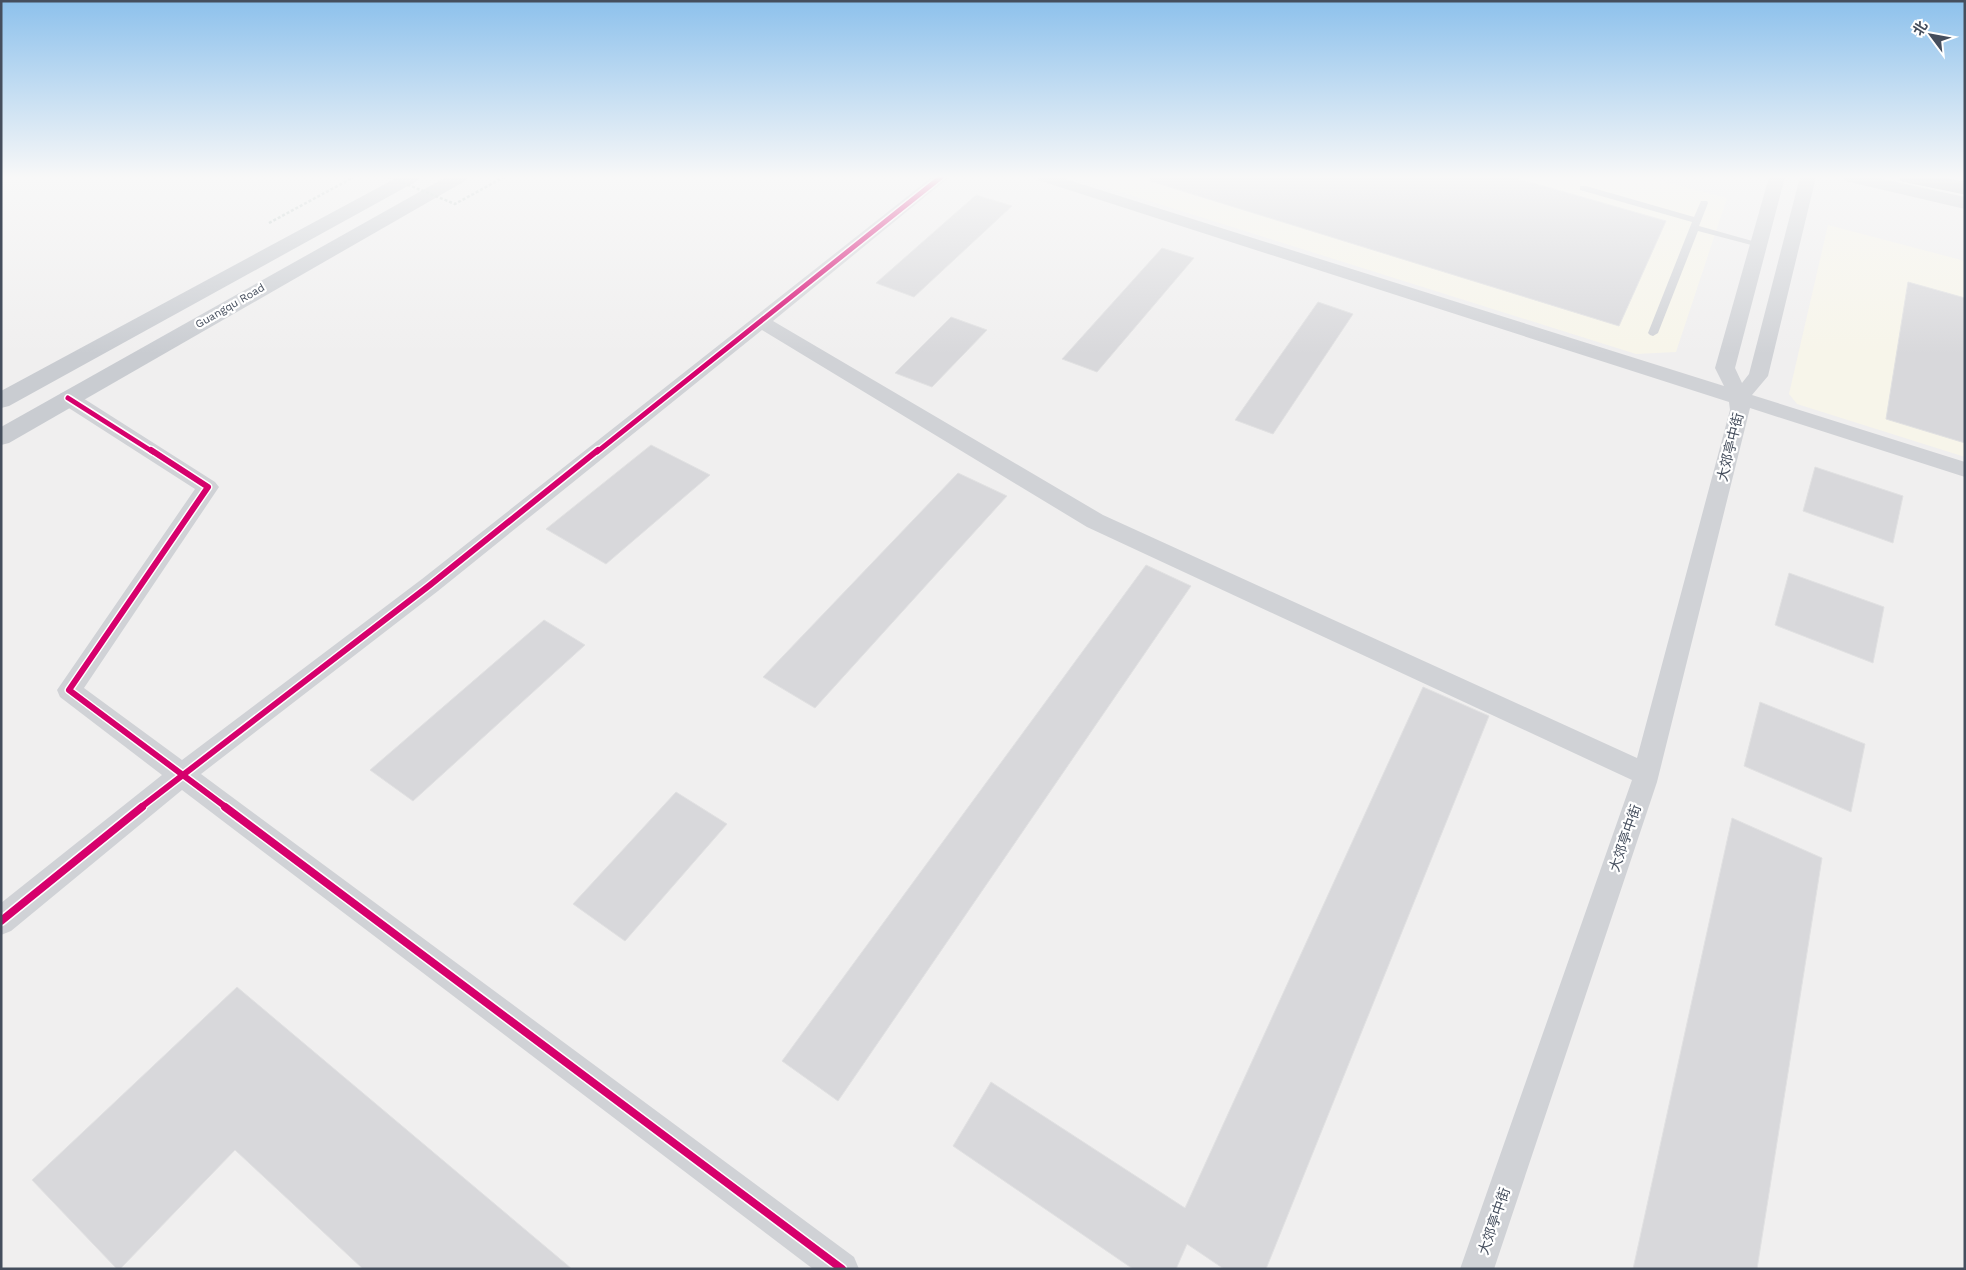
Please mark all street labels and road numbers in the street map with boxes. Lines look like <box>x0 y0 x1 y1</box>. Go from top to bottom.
street label: Guangqu Road <box>193 281 267 331</box>
street label: 大郊亭中街 <box>1714 411 1746 483</box>
street label: 大郊亭中街 <box>1606 802 1644 874</box>
street label: 大郊亭中街 <box>1475 1185 1513 1257</box>

